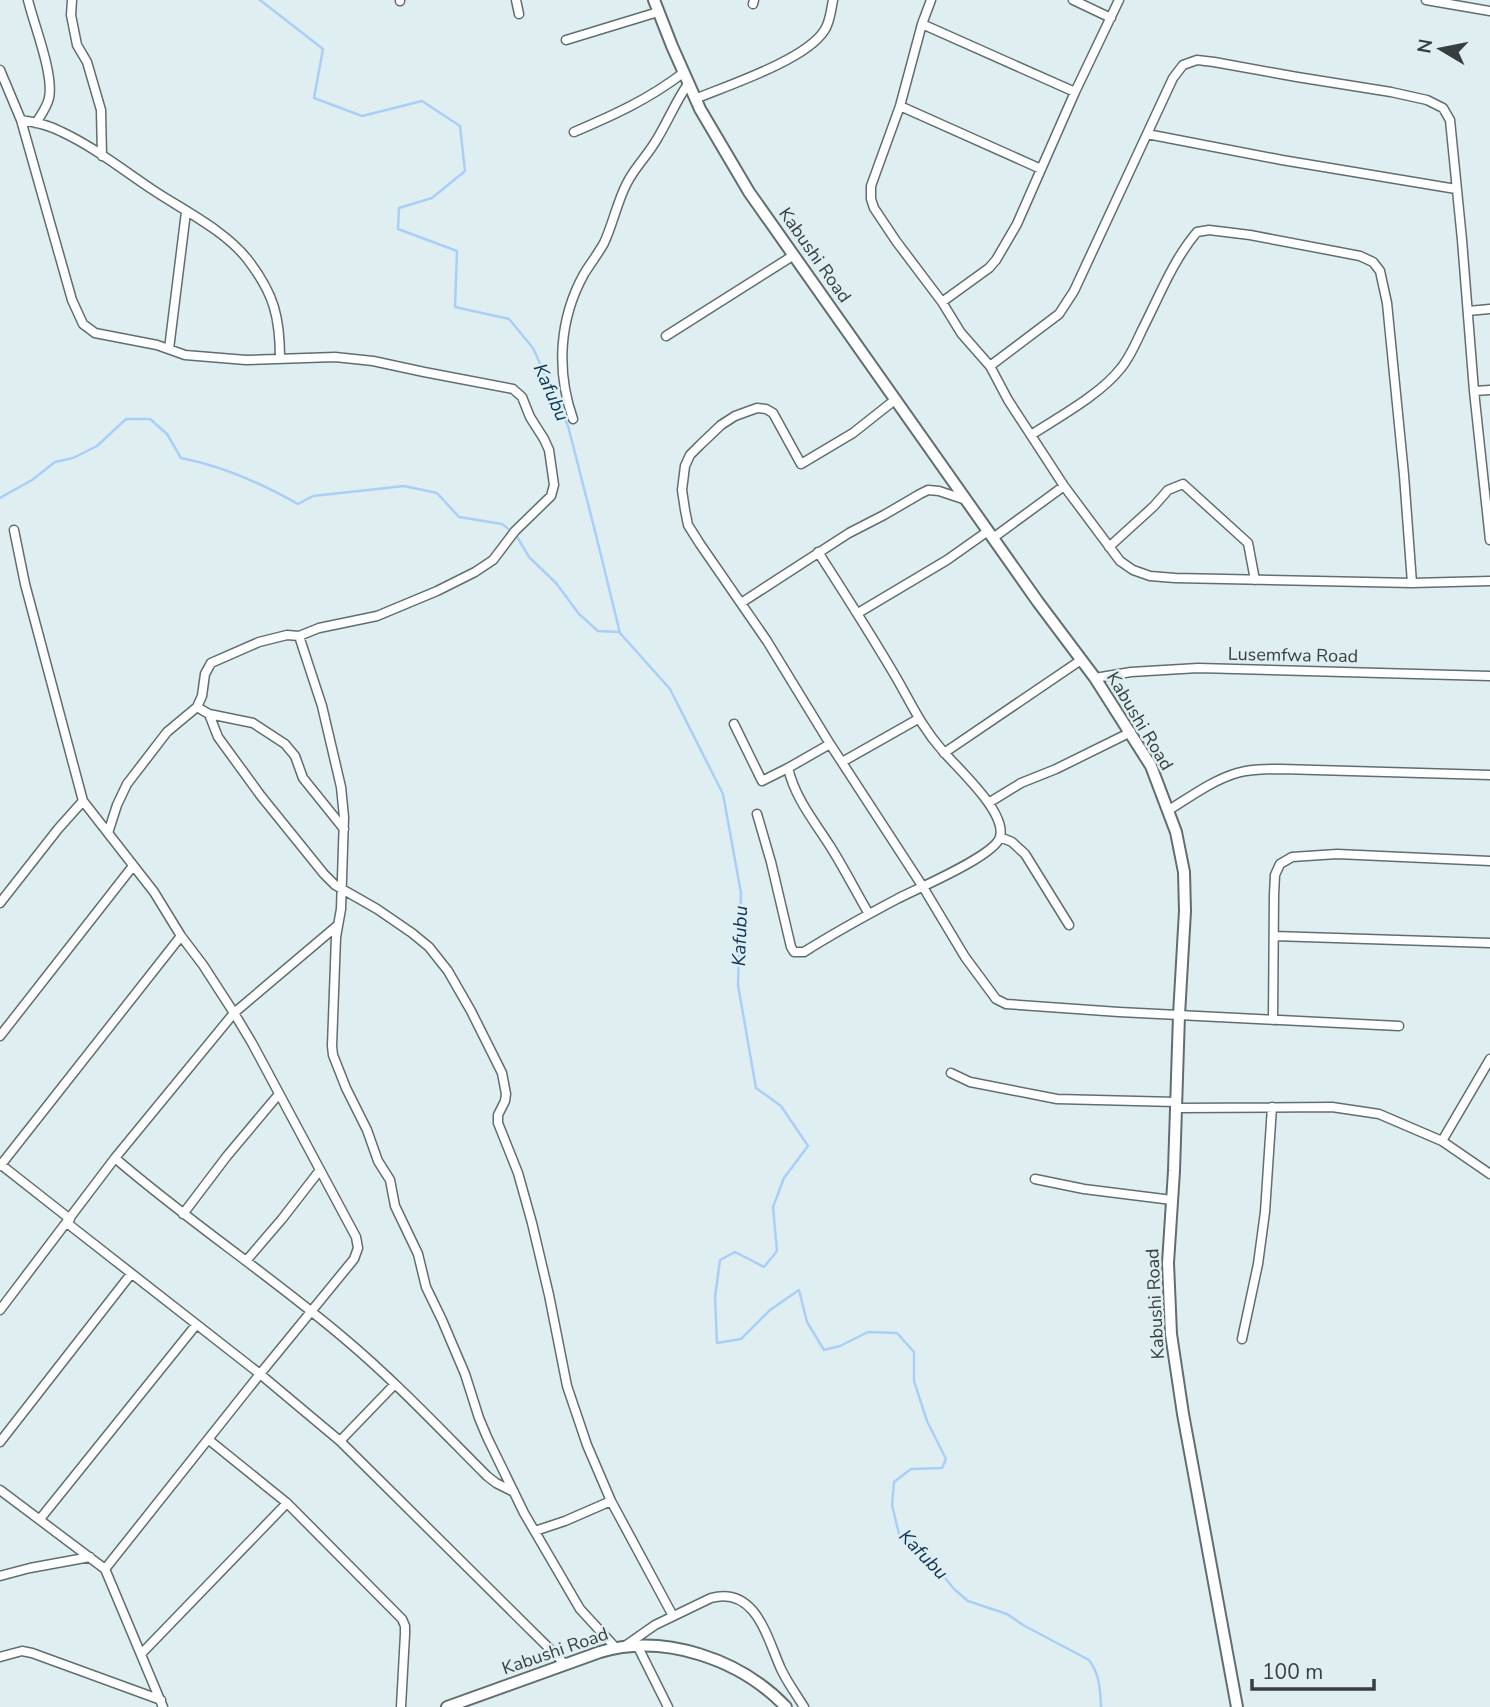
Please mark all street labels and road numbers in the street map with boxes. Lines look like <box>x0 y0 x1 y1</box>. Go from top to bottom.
street label: Kabushi Road <box>773 203 857 307</box>
street label: Lusemfwa Road <box>1228 642 1358 668</box>
street label: Kabushi Road <box>1101 667 1179 775</box>
street label: Kabushi Road <box>1140 1248 1170 1360</box>
street label: Kabushi Road <box>499 1622 611 1680</box>

